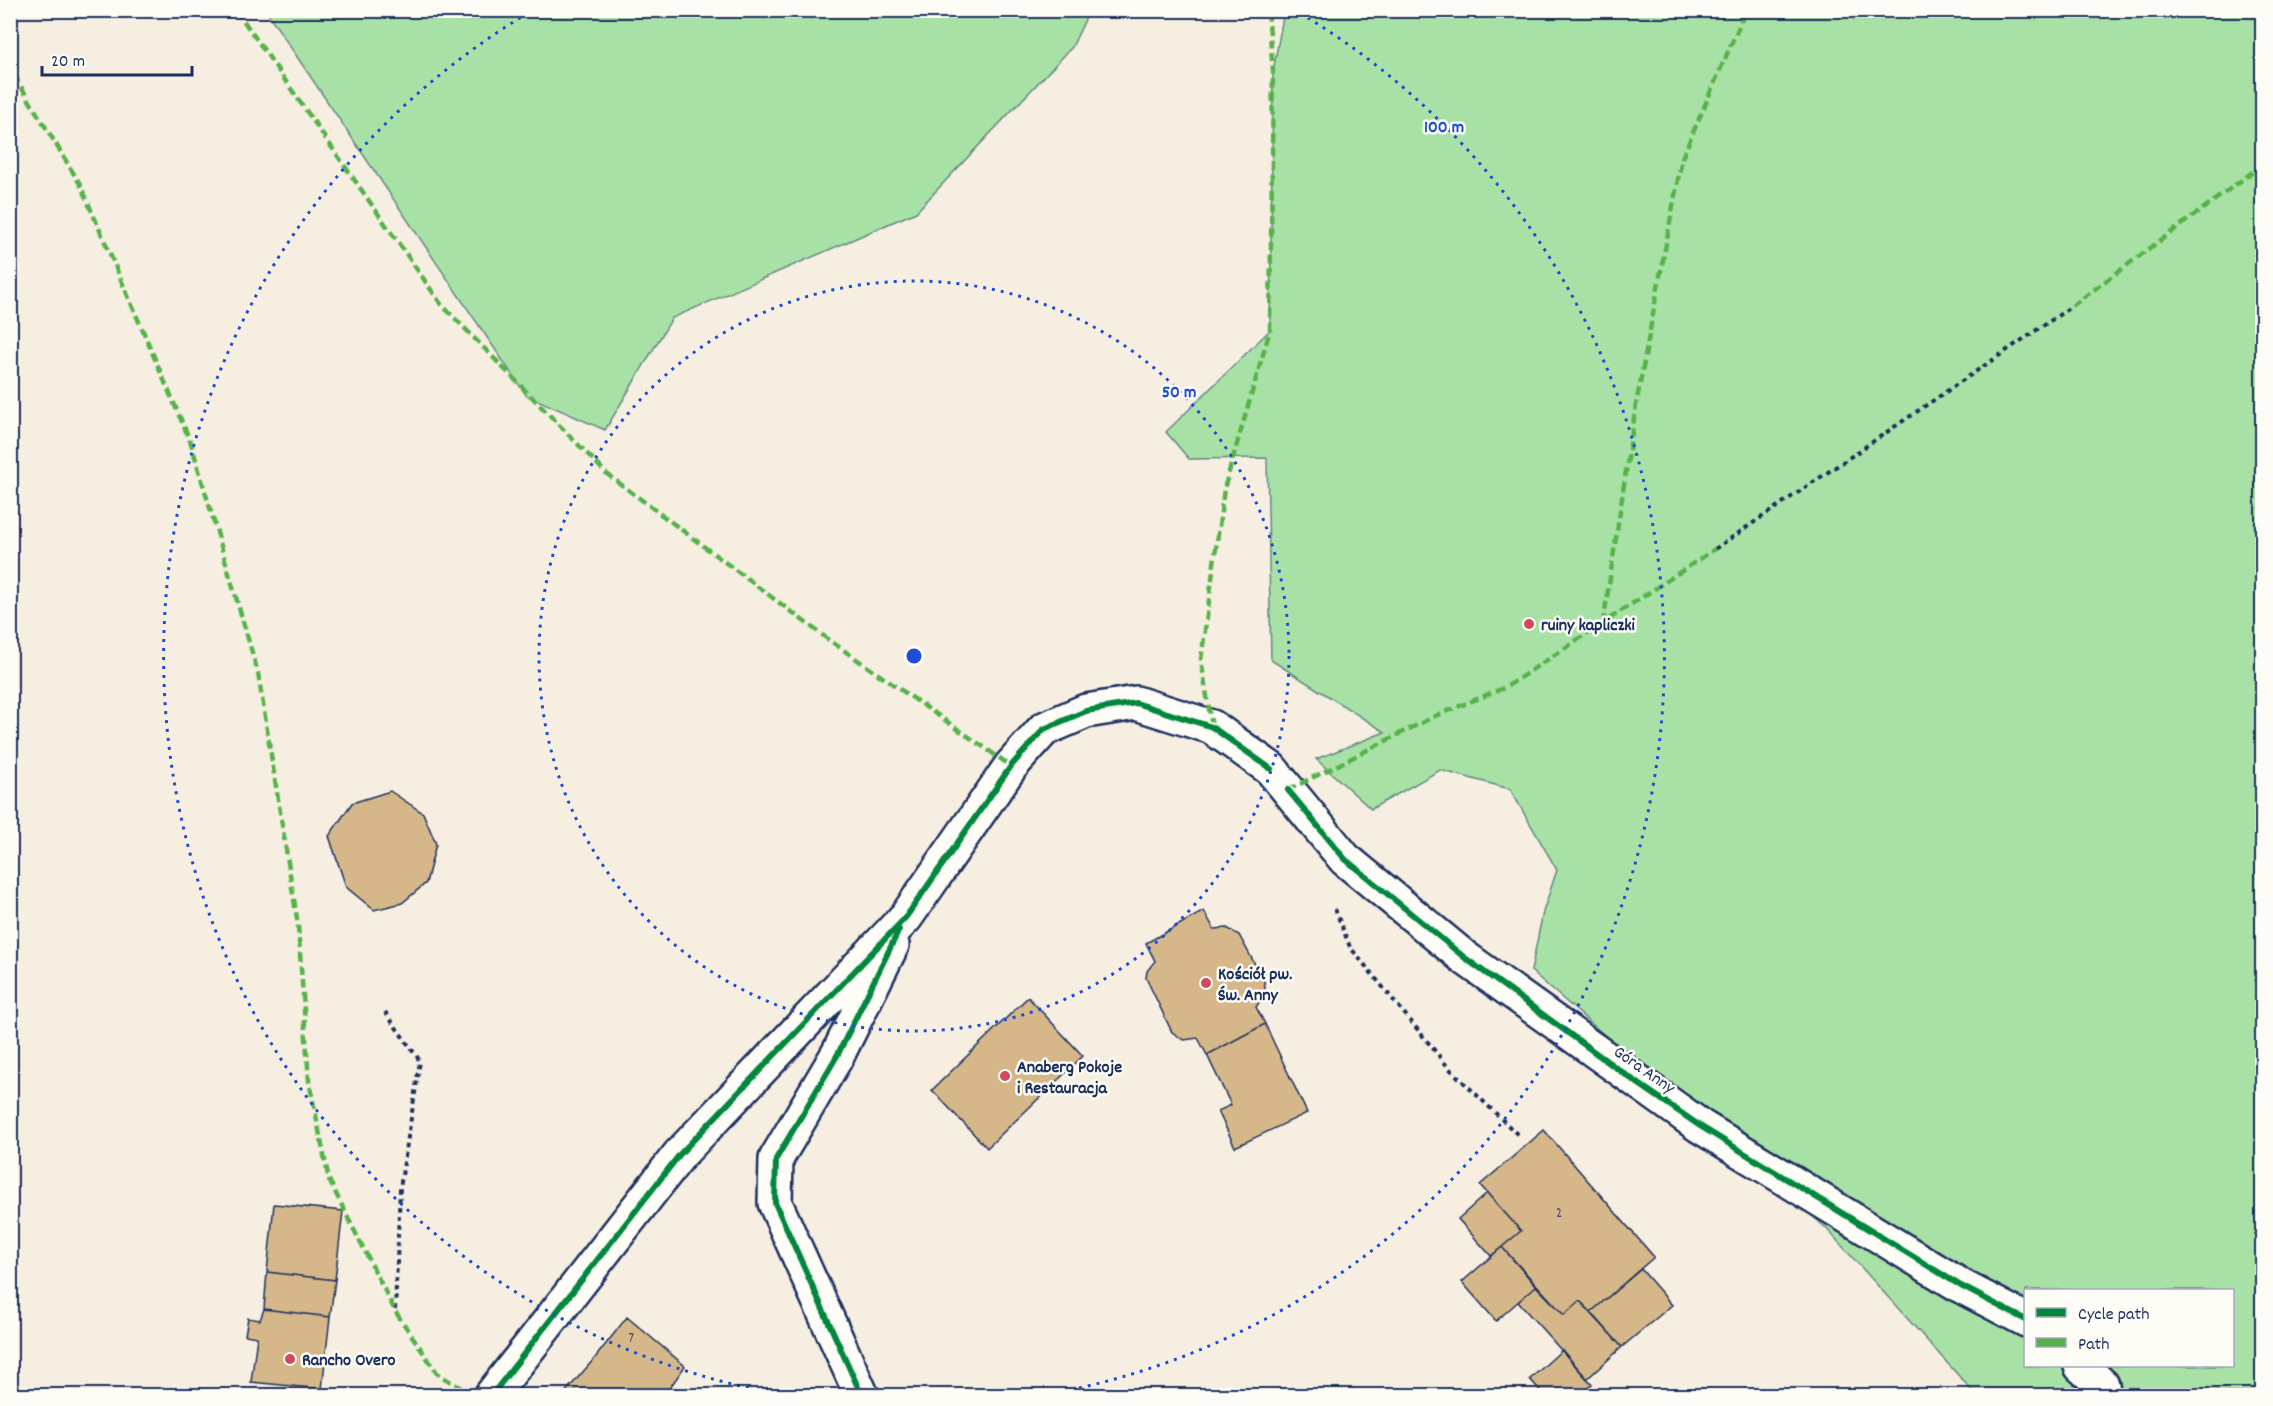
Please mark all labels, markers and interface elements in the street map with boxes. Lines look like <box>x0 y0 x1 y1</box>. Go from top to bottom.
scale bar <box>42 39 192 77</box>
text: 20 m <box>51 50 85 75</box>
text: 100 m <box>1424 116 1464 141</box>
text: 50 m <box>1162 381 1196 406</box>
place label: ruiny kapliczki <box>1541 614 1636 639</box>
marker: ruiny kapliczki <box>1522 617 1536 631</box>
centre of rings <box>904 646 924 666</box>
place label: Kościół pw. Św. Anny <box>1218 963 1292 1009</box>
marker: Kościół pw. Św. Anny <box>1199 976 1213 990</box>
street label: Góra Anny <box>1608 1041 1680 1102</box>
place label: Anaberg Pokoje i Restauracja <box>1017 1056 1122 1102</box>
marker: Anaberg Pokoje i Restauracja <box>998 1069 1012 1083</box>
house number: 2 <box>1556 1203 1562 1225</box>
legend <box>2024 1289 2234 1367</box>
text: Cycle path <box>2078 1303 2149 1328</box>
house number: 7 <box>628 1328 634 1350</box>
text: Path <box>2078 1333 2110 1358</box>
place label: Rancho Overo <box>302 1349 396 1374</box>
marker: Rancho Overo <box>283 1352 297 1366</box>

